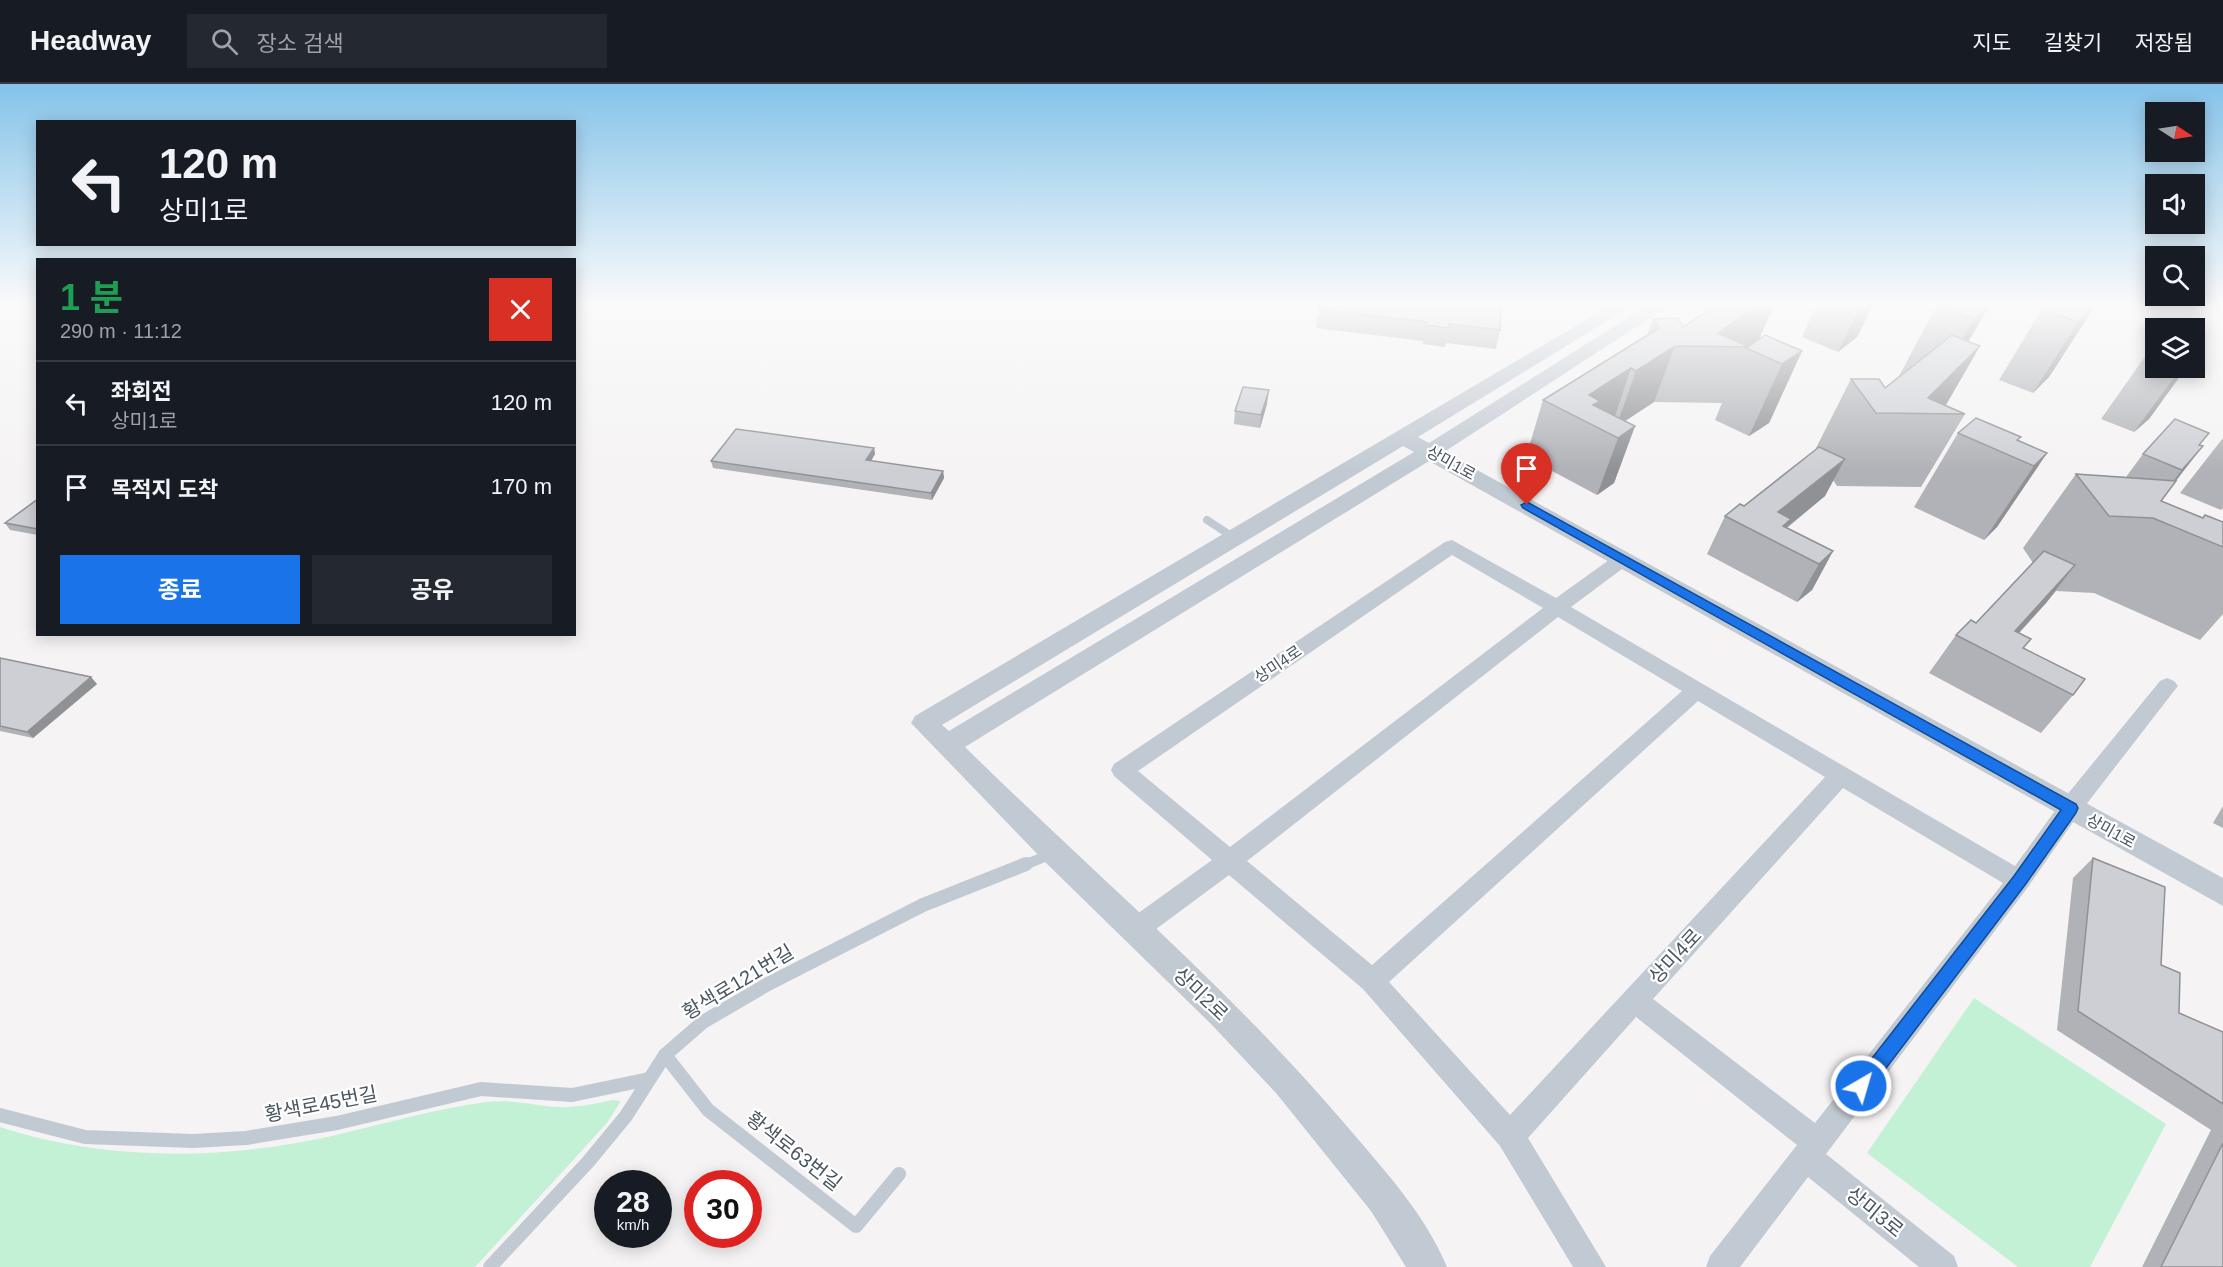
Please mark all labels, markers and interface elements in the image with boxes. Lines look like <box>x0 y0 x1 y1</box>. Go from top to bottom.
search box <box>187 14 607 68</box>
text: Headway <box>30 25 151 56</box>
icon: search <box>208 25 241 58</box>
text: 장소 검색 <box>256 31 343 56</box>
text: 지도 <box>1972 31 2011 54</box>
text: 길찾기 <box>2044 31 2102 54</box>
text: 저장됨 <box>2135 31 2193 54</box>
north arrow <box>2145 102 2205 162</box>
map controls <box>2145 102 2205 378</box>
text: 120 m <box>159 140 278 187</box>
icon: left <box>60 144 138 222</box>
button: sound <box>2145 174 2205 234</box>
text: 상미1로 <box>159 196 249 226</box>
button: search <box>2145 246 2205 306</box>
text: 1 분 <box>60 277 123 318</box>
button: close <box>489 278 552 341</box>
button: layers <box>2145 318 2205 378</box>
text: 290 m · 11:12 <box>60 320 182 342</box>
text: 좌회전 <box>111 379 172 404</box>
icon: left <box>60 387 93 420</box>
text: 120 m <box>491 390 552 415</box>
text: 상미1로 <box>111 410 177 432</box>
street label: 상미1로 <box>1424 443 1479 483</box>
pin <box>1501 443 1552 505</box>
icon: arrive <box>1510 452 1543 485</box>
icon: arrive <box>60 471 93 504</box>
text: 170 m <box>491 474 552 499</box>
text: 목적지 도착 <box>111 477 218 502</box>
button: 종료 <box>60 555 300 624</box>
button: 공유 <box>312 555 552 624</box>
street label: 상미4로 <box>1251 642 1305 686</box>
street label: 상미1로 <box>2084 811 2139 851</box>
street label: 상미4로 <box>1644 924 1706 988</box>
street label: 황색로121번길 <box>679 940 797 1024</box>
street label: 상미2로 <box>1170 963 1232 1025</box>
position arrow <box>1829 1054 1893 1118</box>
street label: 황색로45번길 <box>263 1082 379 1126</box>
street label: 황색로63번길 <box>742 1107 846 1195</box>
speed limit sign: 30 <box>684 1170 762 1248</box>
street label: 상미3로 <box>1842 1183 1908 1241</box>
text: 28 <box>616 1185 650 1218</box>
text: km/h <box>617 1216 649 1233</box>

